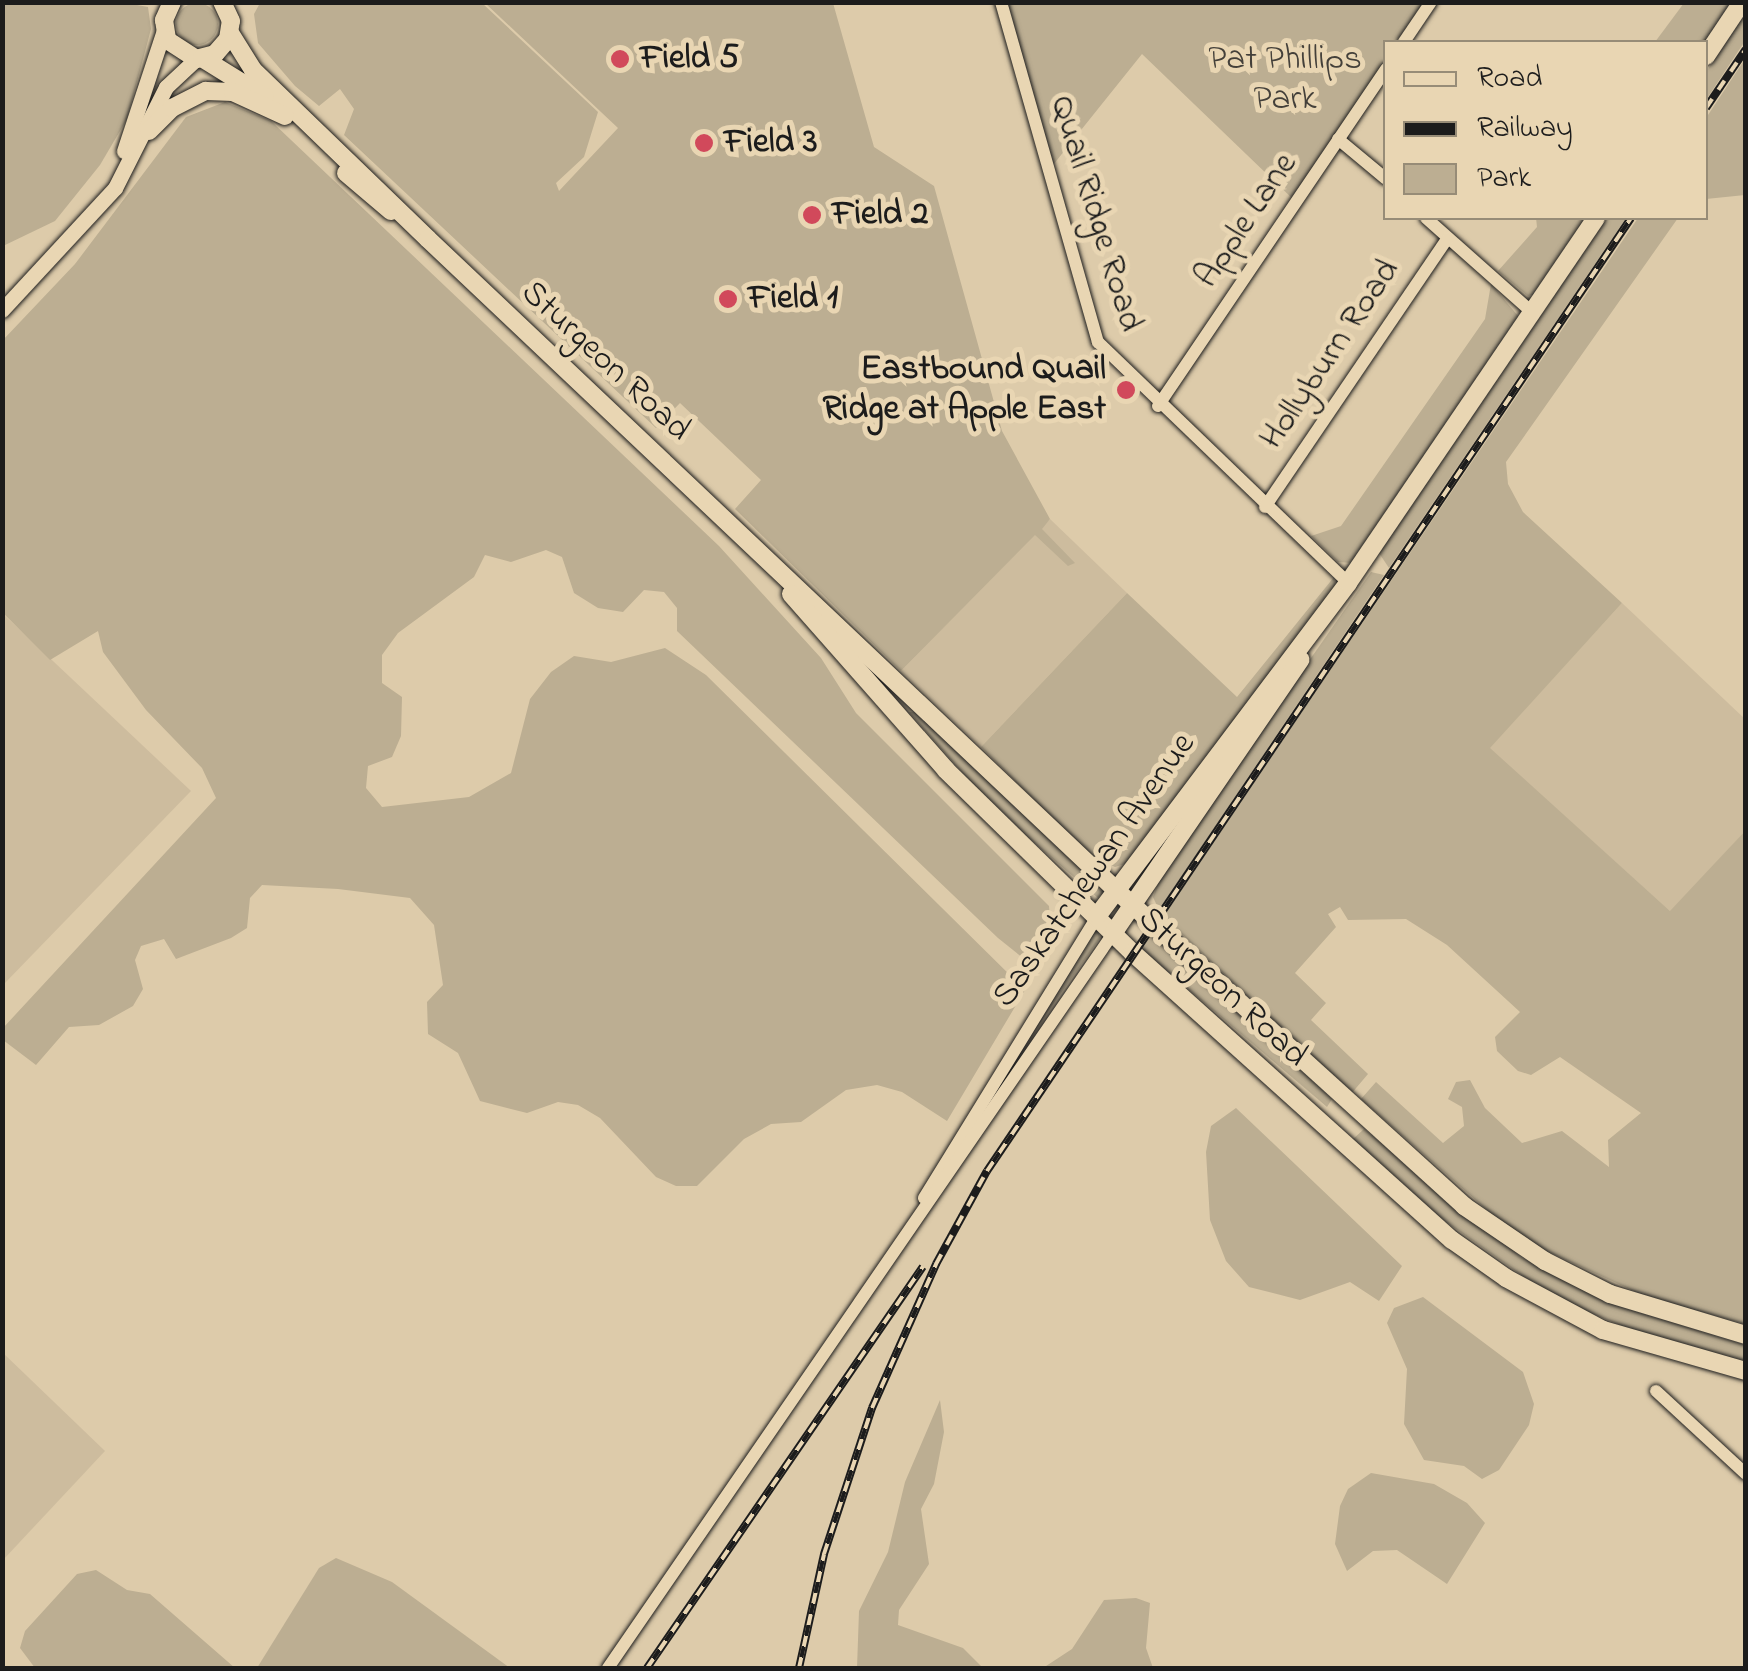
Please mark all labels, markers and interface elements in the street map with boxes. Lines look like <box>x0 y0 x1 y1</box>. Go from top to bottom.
place label: Field 5 <box>640 38 739 80</box>
park label: Pat Phillips Park <box>1208 39 1362 121</box>
legend <box>1383 40 1708 220</box>
marker: Field 5 <box>609 48 631 70</box>
text: Road <box>1477 57 1542 101</box>
street label: Quail Ridge Road <box>1039 91 1151 337</box>
text: Railway <box>1477 107 1573 151</box>
place label: Field 3 <box>724 122 817 164</box>
marker: Field 3 <box>693 132 715 154</box>
street label: Apple Lane <box>1187 146 1307 296</box>
text: Park <box>1477 157 1531 201</box>
place label: Field 2 <box>832 194 928 236</box>
marker: Field 2 <box>801 204 823 226</box>
street label: Hollyburn Road <box>1252 252 1410 458</box>
street label: Sturgeon Road <box>511 273 699 451</box>
place label: Field 1 <box>748 278 838 320</box>
marker: Field 1 <box>717 288 739 310</box>
place label: Eastbound Quail Ridge at Apple East <box>823 349 1106 431</box>
marker: Eastbound Quail Ridge at Apple East <box>1115 379 1137 401</box>
street label: Saskatchewan Avenue <box>984 726 1206 1016</box>
street label: Sturgeon Road <box>1128 899 1316 1077</box>

